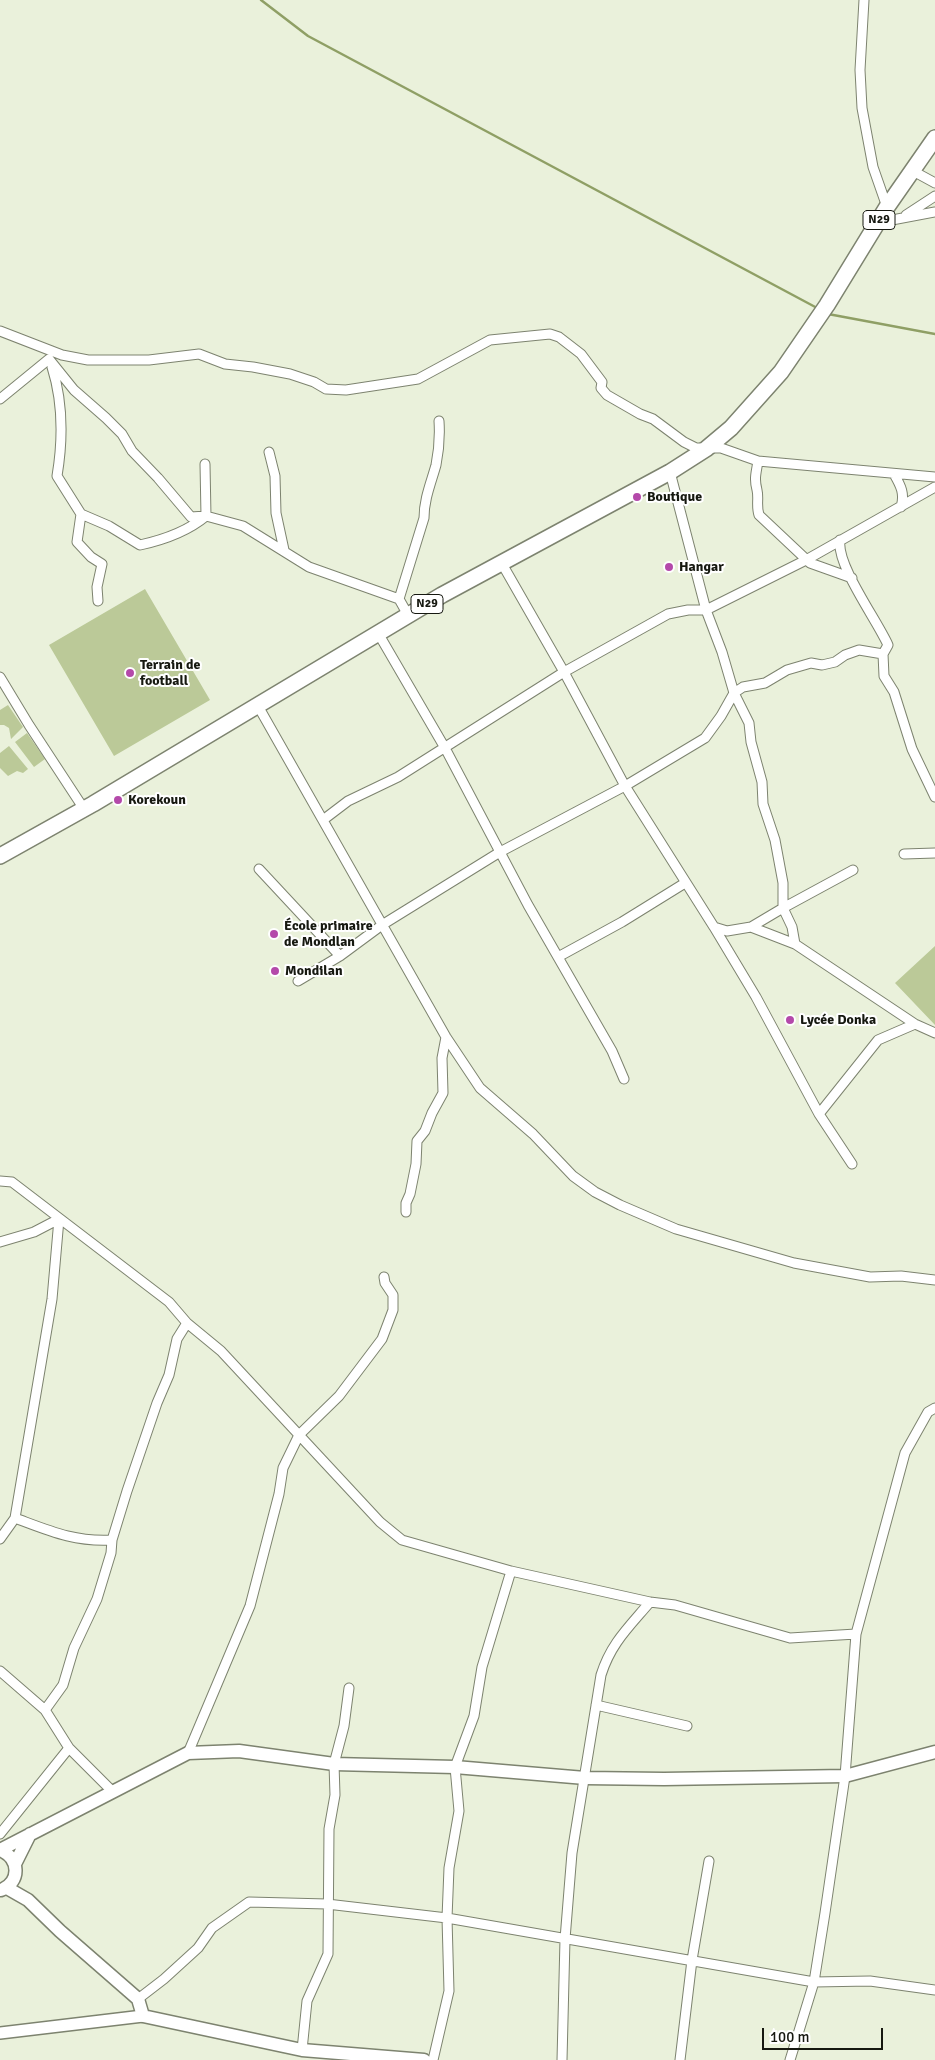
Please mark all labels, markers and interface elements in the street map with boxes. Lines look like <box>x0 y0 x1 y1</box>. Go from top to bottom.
road number: N29 <box>863 210 895 230</box>
place label: Boutique <box>647 489 702 505</box>
marker: Boutique <box>631 491 643 503</box>
place label: Hangar <box>679 559 724 575</box>
marker: Hangar <box>663 561 675 573</box>
road number: N29 <box>411 594 443 614</box>
place label: Terrain de football <box>140 657 201 690</box>
marker: Terrain de football <box>124 667 136 679</box>
place label: Korekoun <box>128 792 186 808</box>
marker: Korekoun <box>112 794 124 806</box>
place label: École primaire de Mondlan <box>284 918 373 950</box>
marker: École primaire de Mondlan <box>268 928 280 940</box>
place label: Mondilan <box>285 963 343 979</box>
marker: Mondilan <box>269 965 281 977</box>
place label: Lycée Donka <box>800 1012 876 1028</box>
marker: Lycée Donka <box>784 1014 796 1026</box>
scale bar <box>765 2018 886 2050</box>
text: 100 m <box>770 2028 810 2046</box>

